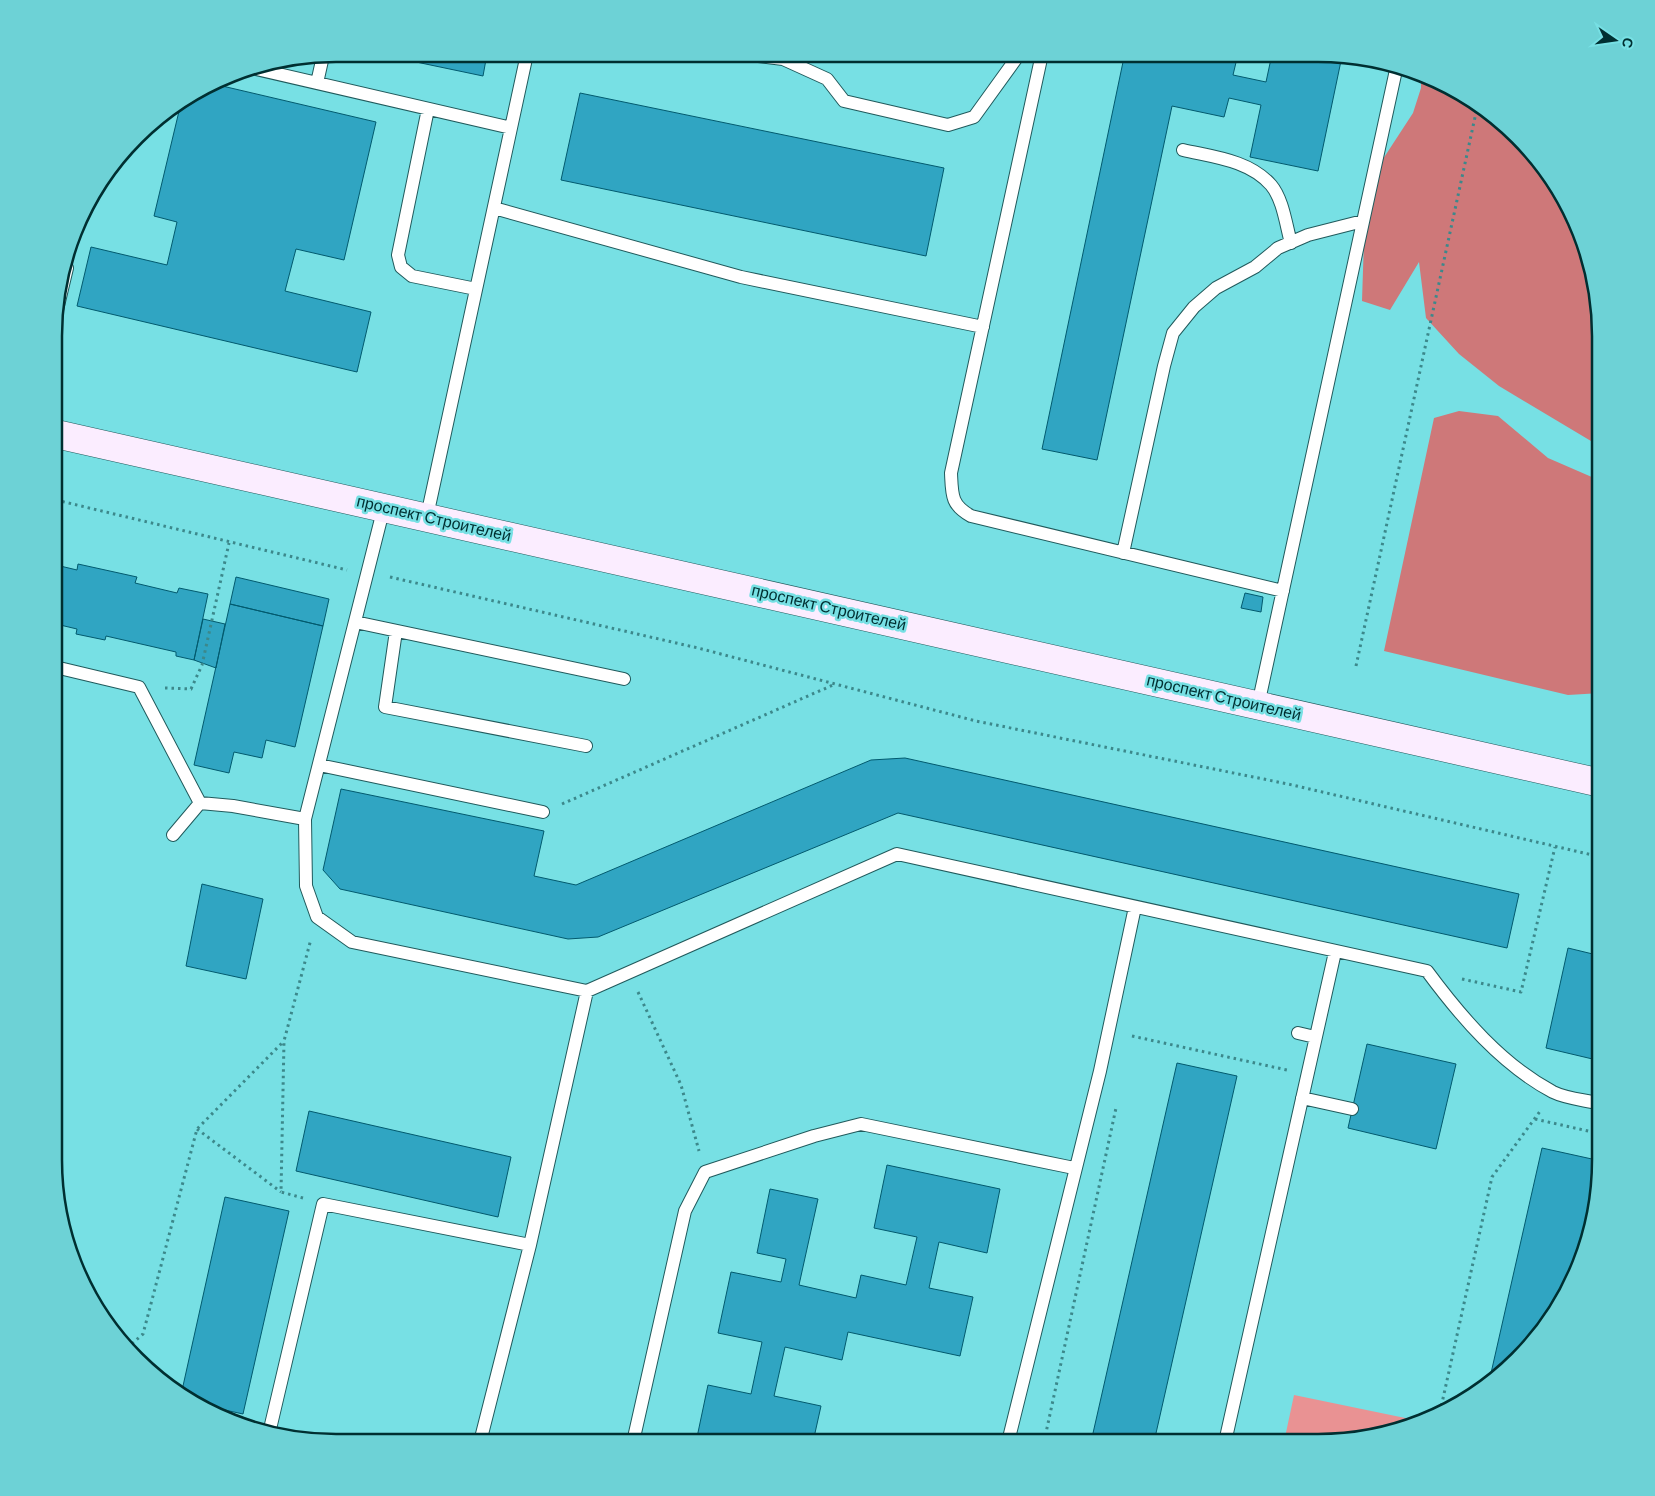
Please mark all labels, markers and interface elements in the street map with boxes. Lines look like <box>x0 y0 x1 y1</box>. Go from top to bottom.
north arrow <box>1590 15 1640 65</box>
text: С <box>1619 36 1638 50</box>
street label: проспект Строителей <box>355 490 513 545</box>
street label: проспект Строителей <box>750 579 908 634</box>
street label: проспект Строителей <box>1145 669 1303 724</box>

